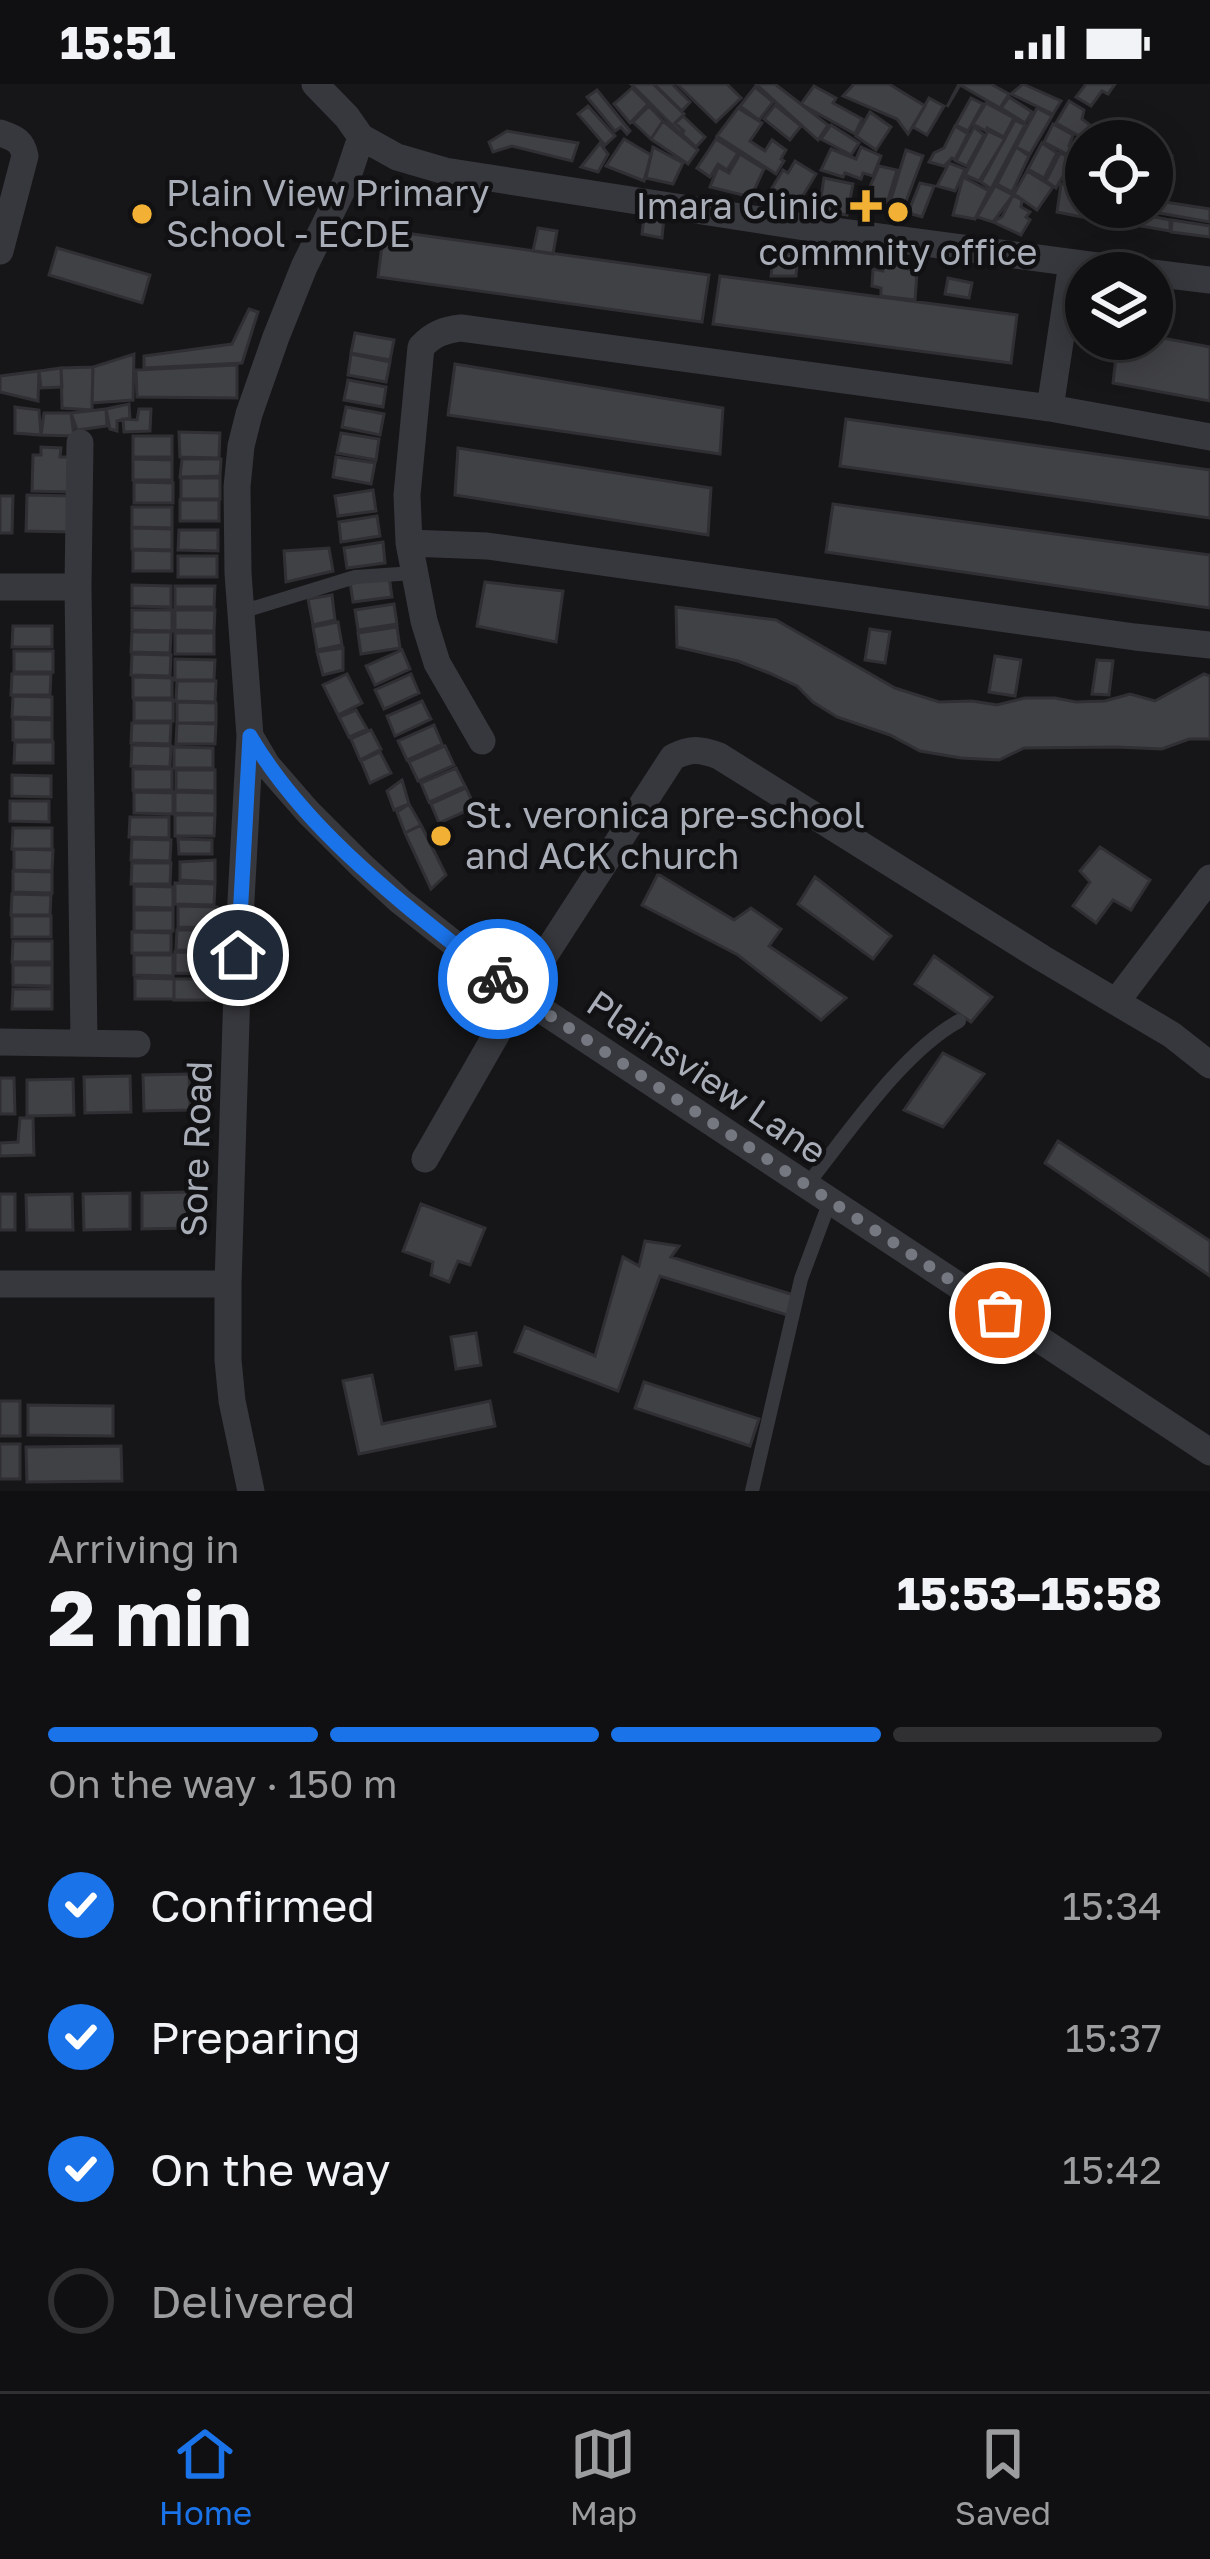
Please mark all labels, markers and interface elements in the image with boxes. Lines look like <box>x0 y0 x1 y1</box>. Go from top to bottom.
text: 15:51 <box>60 15 176 69</box>
map controls <box>1065 120 1173 360</box>
button: locate <box>1065 120 1173 228</box>
place label: Plain View Primary School - ECDE <box>166 171 489 255</box>
place label: Imara Clinic <box>635 184 839 227</box>
marker: Imara Clinic <box>850 190 882 222</box>
marker: commnity office <box>885 199 911 225</box>
marker: Plain View Primary School - ECDE <box>129 201 155 227</box>
place label: commnity office <box>758 230 1038 273</box>
button: layers <box>1065 252 1173 360</box>
place label: St. veronica pre-school and ACK church <box>465 793 865 877</box>
marker: St. veronica pre-school and ACK church <box>428 823 454 849</box>
pin <box>187 904 289 1006</box>
courier <box>438 919 558 1039</box>
icon: home <box>205 922 271 988</box>
icon: bike <box>465 946 531 1012</box>
street label: Plainsview Lane <box>580 981 835 1172</box>
street label: Sore Road <box>171 1060 220 1238</box>
pin <box>949 1262 1051 1364</box>
icon: bag <box>967 1280 1033 1346</box>
text: Arriving in <box>48 1525 239 1572</box>
text: 15:53–15:58 <box>897 1566 1162 1620</box>
text: 2 min <box>48 1570 252 1663</box>
text: On the way · 150 m <box>48 1760 398 1807</box>
icon: check <box>48 1872 114 1938</box>
text: Confirmed <box>150 1878 375 1932</box>
text: 15:34 <box>1062 1882 1162 1929</box>
icon: check <box>48 2004 114 2070</box>
text: Preparing <box>150 2010 361 2064</box>
text: 15:37 <box>1065 2014 1162 2061</box>
icon: check <box>48 2136 114 2202</box>
text: On the way <box>150 2142 391 2196</box>
text: 15:42 <box>1062 2146 1162 2193</box>
text: Delivered <box>150 2274 355 2328</box>
tab: Home <box>159 2421 252 2532</box>
tab: Map <box>570 2421 637 2532</box>
tab: Saved <box>955 2421 1051 2532</box>

